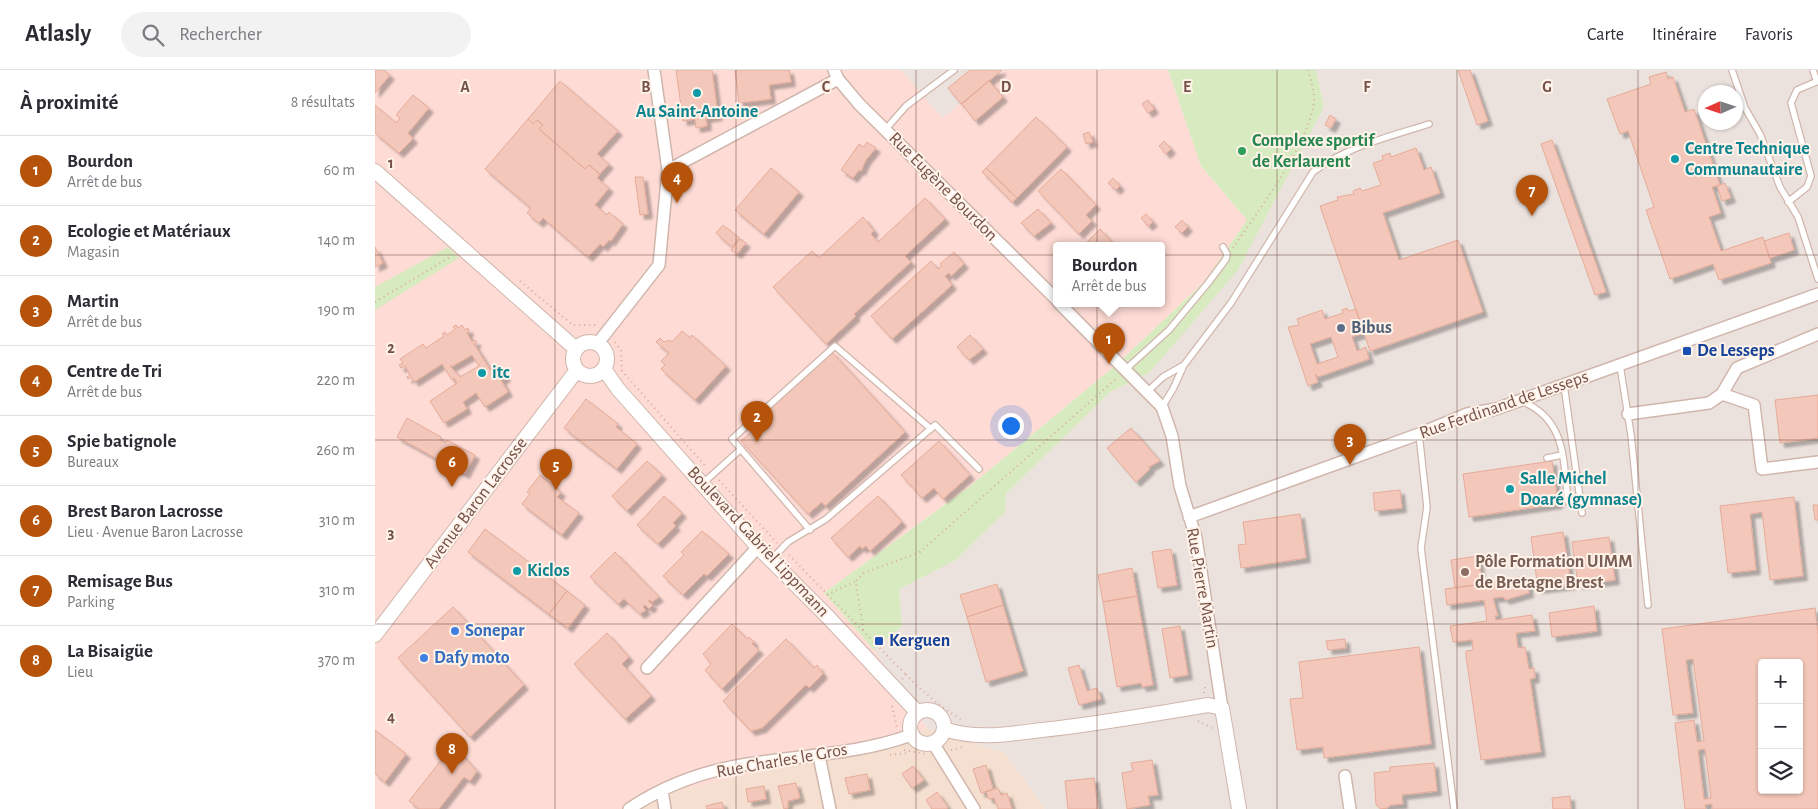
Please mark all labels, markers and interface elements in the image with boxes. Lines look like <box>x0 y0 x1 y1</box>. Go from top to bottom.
search box <box>121 12 471 57</box>
icon: search <box>139 21 167 49</box>
text: Atlasly <box>25 22 91 46</box>
text: Rechercher <box>179 25 262 44</box>
text: Carte <box>1587 26 1624 44</box>
text: Itinéraire <box>1652 26 1717 44</box>
text: Favoris <box>1745 26 1793 44</box>
text: A <box>460 79 470 95</box>
text: B <box>641 79 651 95</box>
text: C <box>822 79 831 95</box>
text: D <box>1001 79 1012 95</box>
text: E <box>1183 79 1191 95</box>
text: F <box>1363 79 1371 95</box>
text: G <box>1542 79 1552 95</box>
north arrow <box>1698 85 1743 130</box>
marker: Au Saint-Antoine <box>691 87 703 99</box>
text: À proximité <box>20 92 118 113</box>
text: 8 résultats <box>291 94 355 110</box>
place label: Au Saint-Antoine <box>636 103 758 121</box>
street label: Rue Eugène Bourdon <box>885 129 1001 245</box>
place label: Complexe sportif de Kerlaurent <box>1252 132 1376 171</box>
place label: Centre Technique Communautaire <box>1685 140 1810 179</box>
marker: Complexe sportif de Kerlaurent <box>1236 145 1248 157</box>
text: Bourdon <box>67 152 133 171</box>
marker: Centre Technique Communautaire <box>1669 153 1681 165</box>
text: 1 <box>388 155 394 171</box>
text: 1 <box>33 162 39 178</box>
text: 60 m <box>324 162 355 178</box>
pin: 4 <box>661 162 693 203</box>
text: Arrêt de bus <box>67 174 142 190</box>
pin: 7 <box>1516 175 1548 216</box>
text: Ecologie et Matériaux <box>67 222 231 241</box>
text: 2 <box>32 232 40 248</box>
text: 140 m <box>318 232 355 248</box>
popup <box>1053 242 1165 307</box>
text: Magasin <box>67 244 120 260</box>
text: Bourdon <box>1071 256 1137 275</box>
text: Arrêt de bus <box>1071 278 1147 294</box>
text: Martin <box>67 292 119 311</box>
text: 3 <box>33 302 39 318</box>
text: 190 m <box>318 302 355 318</box>
text: Arrêt de bus <box>67 314 142 330</box>
place label: Bibus <box>1351 319 1392 337</box>
marker: Bibus <box>1335 322 1347 334</box>
pin: 1 <box>1093 323 1125 364</box>
text: 2 <box>387 340 395 356</box>
place label: De Lesseps <box>1697 342 1775 360</box>
marker: De Lesseps <box>1681 345 1693 357</box>
text: Centre de Tri <box>67 362 162 381</box>
place label: itc <box>492 364 510 382</box>
marker: itc <box>476 367 488 379</box>
street label: Rue Ferdinand de Lesseps <box>1417 368 1591 442</box>
text: 4 <box>32 372 40 388</box>
text: 220 m <box>317 372 355 388</box>
text: Arrêt de bus <box>67 384 142 400</box>
pin: 2 <box>741 401 773 442</box>
your location <box>998 413 1024 439</box>
pin: 3 <box>1334 424 1366 465</box>
text: Spie batignole <box>67 432 176 451</box>
street label: Avenue Baron Lacrosse <box>421 434 531 572</box>
text: 5 <box>33 442 39 458</box>
text: 260 m <box>316 442 355 458</box>
pin: 6 <box>436 446 468 487</box>
pin: 5 <box>540 449 572 490</box>
text: Bureaux <box>67 454 119 470</box>
street label: Boulevard Gabriel Lippmann <box>684 463 832 621</box>
place label: Salle Michel Doaré (gymnase) <box>1520 470 1643 509</box>
marker: Salle Michel Doaré (gymnase) <box>1504 483 1516 495</box>
text: Brest Baron Lacrosse <box>67 502 223 521</box>
text: 6 <box>32 512 40 528</box>
text: 310 m <box>319 512 355 528</box>
text: Lieu · Avenue Baron Lacrosse <box>67 524 243 540</box>
text: 3 <box>388 525 395 541</box>
street label: Rue Pierre Martin <box>1183 526 1221 650</box>
place label: Pôle Formation UIMM de Bretagne Brest <box>1475 553 1633 592</box>
place label: Kiclos <box>527 562 570 580</box>
marker: Kiclos <box>511 565 523 577</box>
marker: Pôle Formation UIMM de Bretagne Brest <box>1459 566 1471 578</box>
text: Remisage Bus <box>67 572 173 591</box>
text: 7 <box>33 582 39 598</box>
text: 310 m <box>319 582 355 598</box>
text: Parking <box>67 594 115 610</box>
place label: Sonepar <box>465 622 525 640</box>
marker: Sonepar <box>449 625 461 637</box>
place label: Kerguen <box>889 632 950 650</box>
marker: Kerguen <box>873 635 885 647</box>
text: La Bisaigüe <box>67 642 153 661</box>
place label: Dafy moto <box>434 649 510 667</box>
text: 8 <box>32 652 40 668</box>
text: 370 m <box>318 652 355 668</box>
marker: Dafy moto <box>418 652 430 664</box>
map controls <box>1758 659 1803 794</box>
button: + <box>1758 659 1803 704</box>
text: Lieu <box>67 664 93 680</box>
button: − <box>1758 704 1803 749</box>
text: 4 <box>387 709 395 725</box>
pin: 8 <box>436 733 468 774</box>
street label: Rue Charles le Gros <box>715 741 849 781</box>
button: layers <box>1758 749 1803 794</box>

